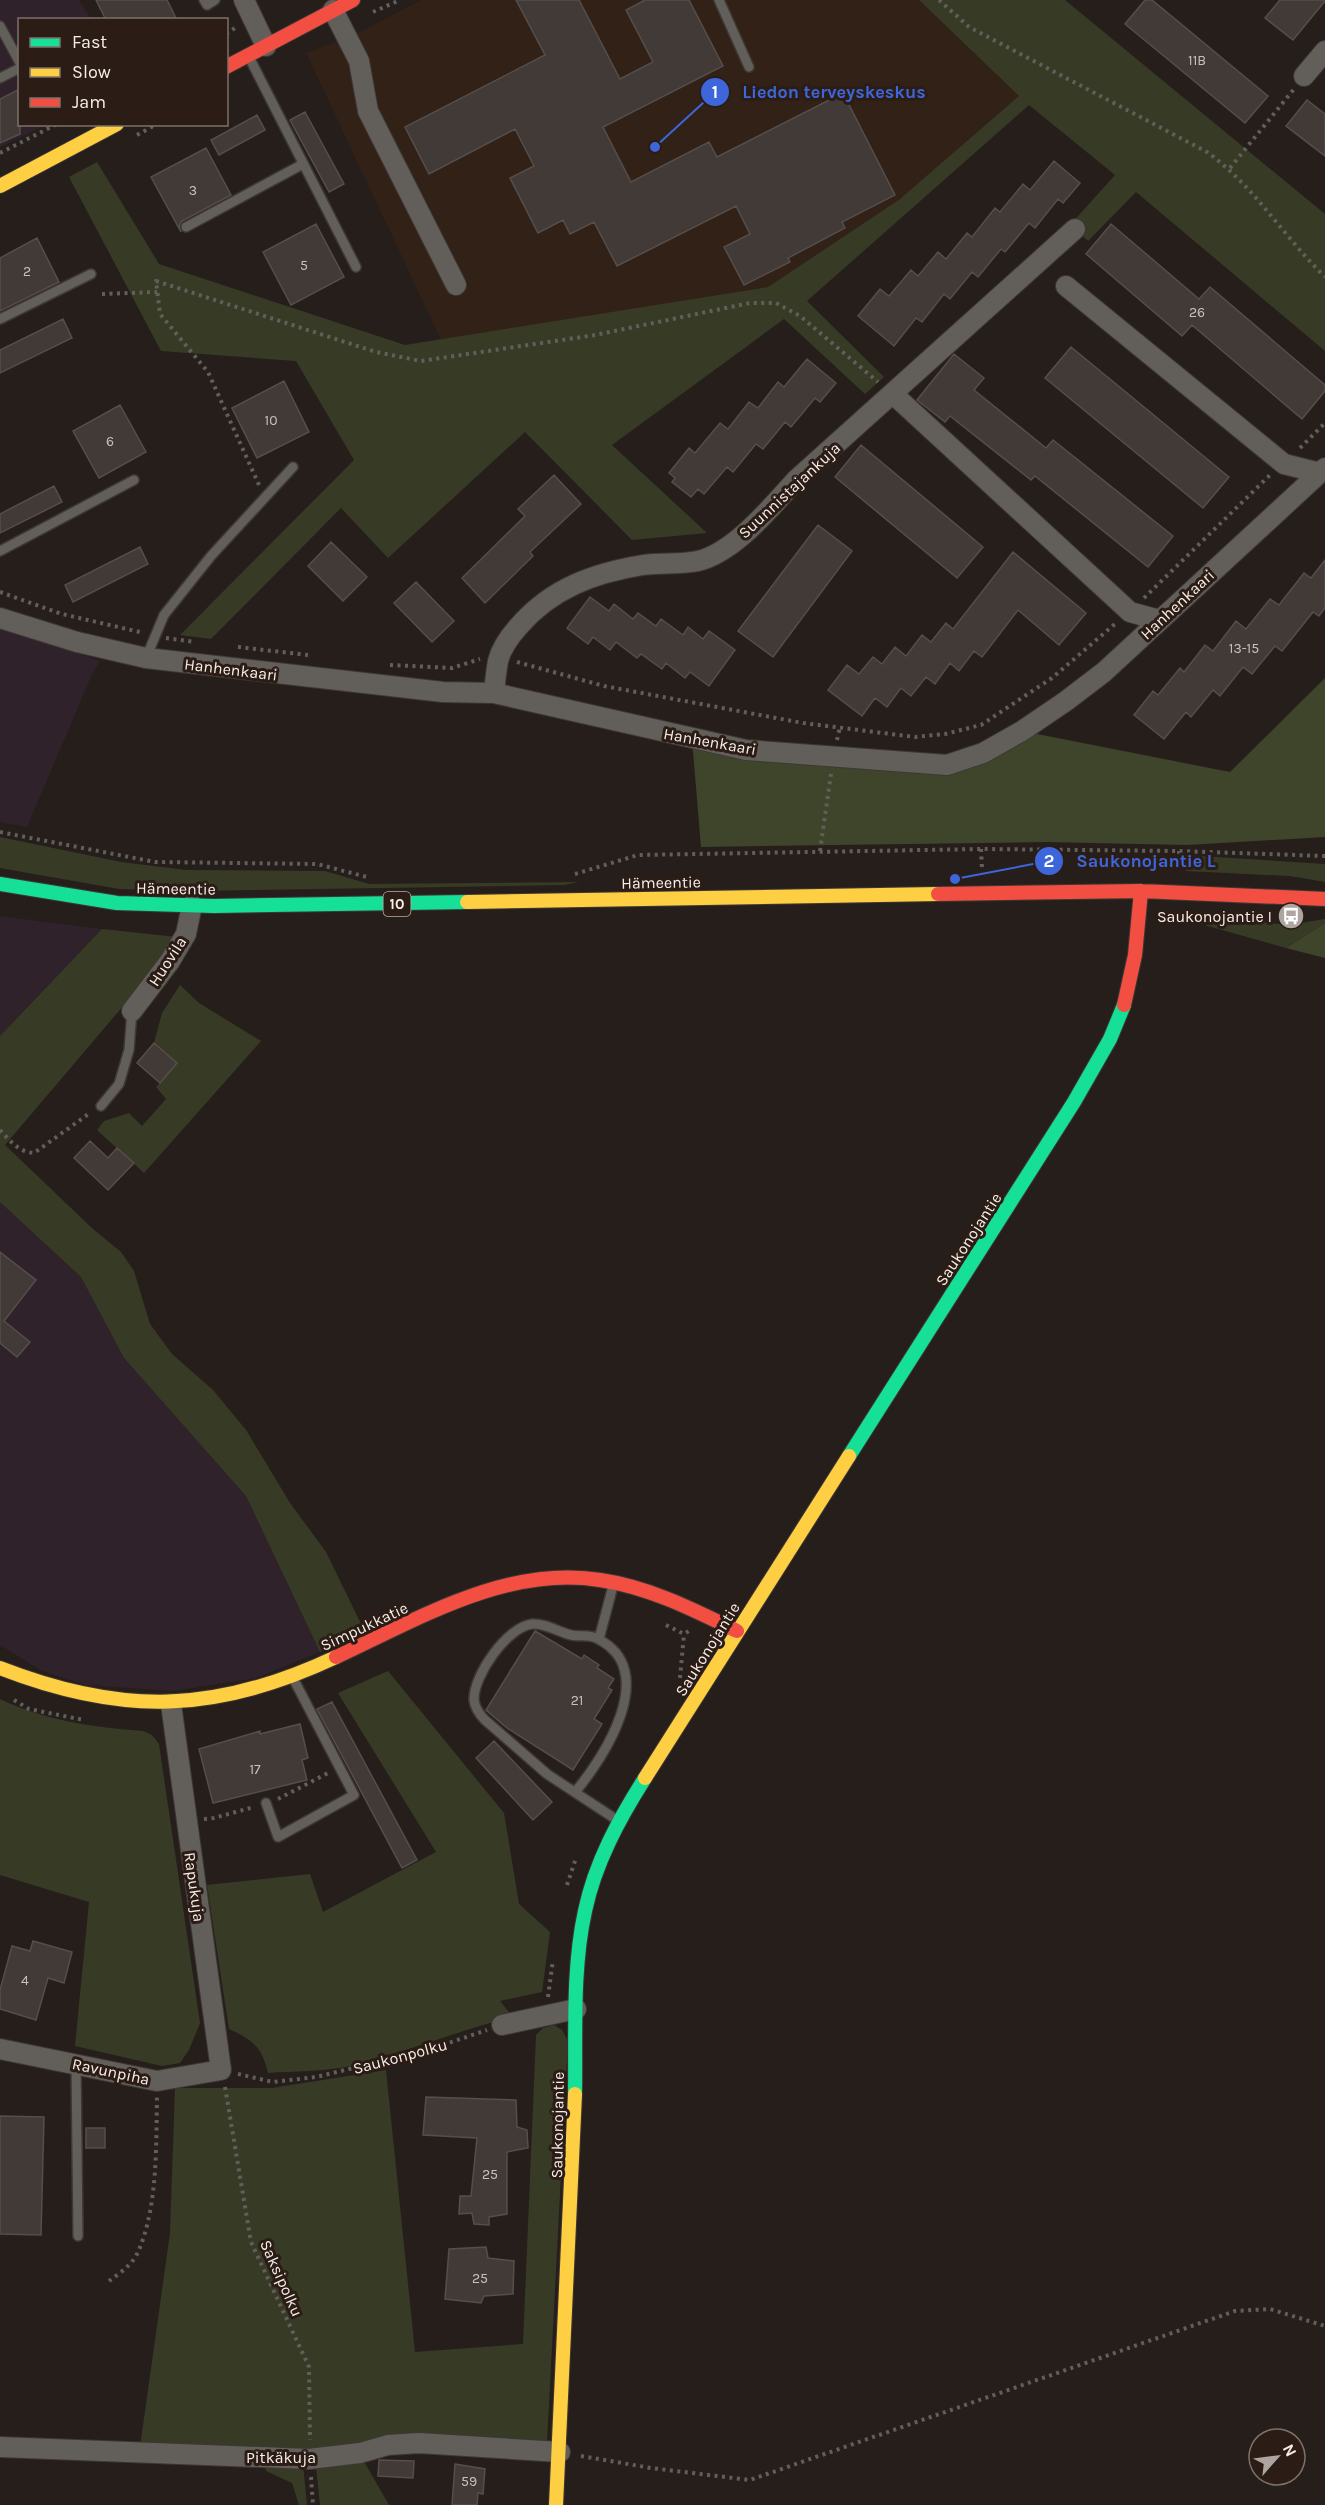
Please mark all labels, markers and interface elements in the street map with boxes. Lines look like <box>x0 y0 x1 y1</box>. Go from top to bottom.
legend <box>18 18 228 126</box>
text: Fast <box>72 31 107 53</box>
house number: 11B <box>1188 52 1206 69</box>
text: Slow <box>72 61 111 83</box>
callout: Liedon terveyskeskus <box>700 74 938 110</box>
text: 1 <box>712 81 718 103</box>
text: Liedon terveyskeskus <box>742 81 926 103</box>
text: Jam <box>72 91 106 113</box>
house number: 3 <box>189 182 197 199</box>
house number: 5 <box>300 257 308 274</box>
house number: 2 <box>23 263 31 280</box>
house number: 26 <box>1189 304 1205 321</box>
house number: 10 <box>265 412 277 429</box>
house number: 6 <box>106 433 114 450</box>
street label: Suunnistajankuja <box>734 438 844 542</box>
street label: Hanhenkaari <box>1137 565 1218 643</box>
house number: 13-15 <box>1229 640 1259 657</box>
street label: Hanhenkaari <box>183 654 279 685</box>
street label: Hanhenkaari <box>662 724 758 759</box>
callout: Saukonojantie L <box>1034 843 1227 879</box>
text: 2 <box>1044 850 1054 872</box>
text: Saukonojantie L <box>1076 850 1216 872</box>
street label: Hämeentie <box>621 872 701 893</box>
street label: Hämeentie <box>136 878 216 899</box>
road number: 10 <box>384 892 410 916</box>
bus stop icon: Saukonojantie I <box>1276 901 1306 931</box>
place label: Saukonojantie I <box>1157 907 1272 926</box>
street label: Huovila <box>144 933 190 990</box>
street label: Saukonojantie <box>931 1189 1005 1289</box>
street label: Simpukkatie <box>317 1598 411 1655</box>
street label: Saukonojantie <box>671 1599 744 1700</box>
house number: 21 <box>571 1692 583 1709</box>
house number: 17 <box>249 1761 261 1778</box>
street label: Rapukuja <box>180 1851 209 1923</box>
house number: 4 <box>21 1972 29 1989</box>
street label: Saukonpolku <box>351 2035 449 2078</box>
street label: Ravunpiha <box>70 2054 151 2089</box>
street label: Saukonojantie <box>547 2071 568 2179</box>
house number: 25 <box>482 2166 498 2183</box>
street label: Saksipolku <box>256 2237 307 2320</box>
house number: 25 <box>472 2270 488 2287</box>
north arrow <box>1247 2427 1307 2487</box>
text: N <box>1279 2441 1301 2460</box>
street label: Pitkäkuja <box>246 2448 316 2467</box>
house number: 59 <box>461 2473 477 2490</box>

